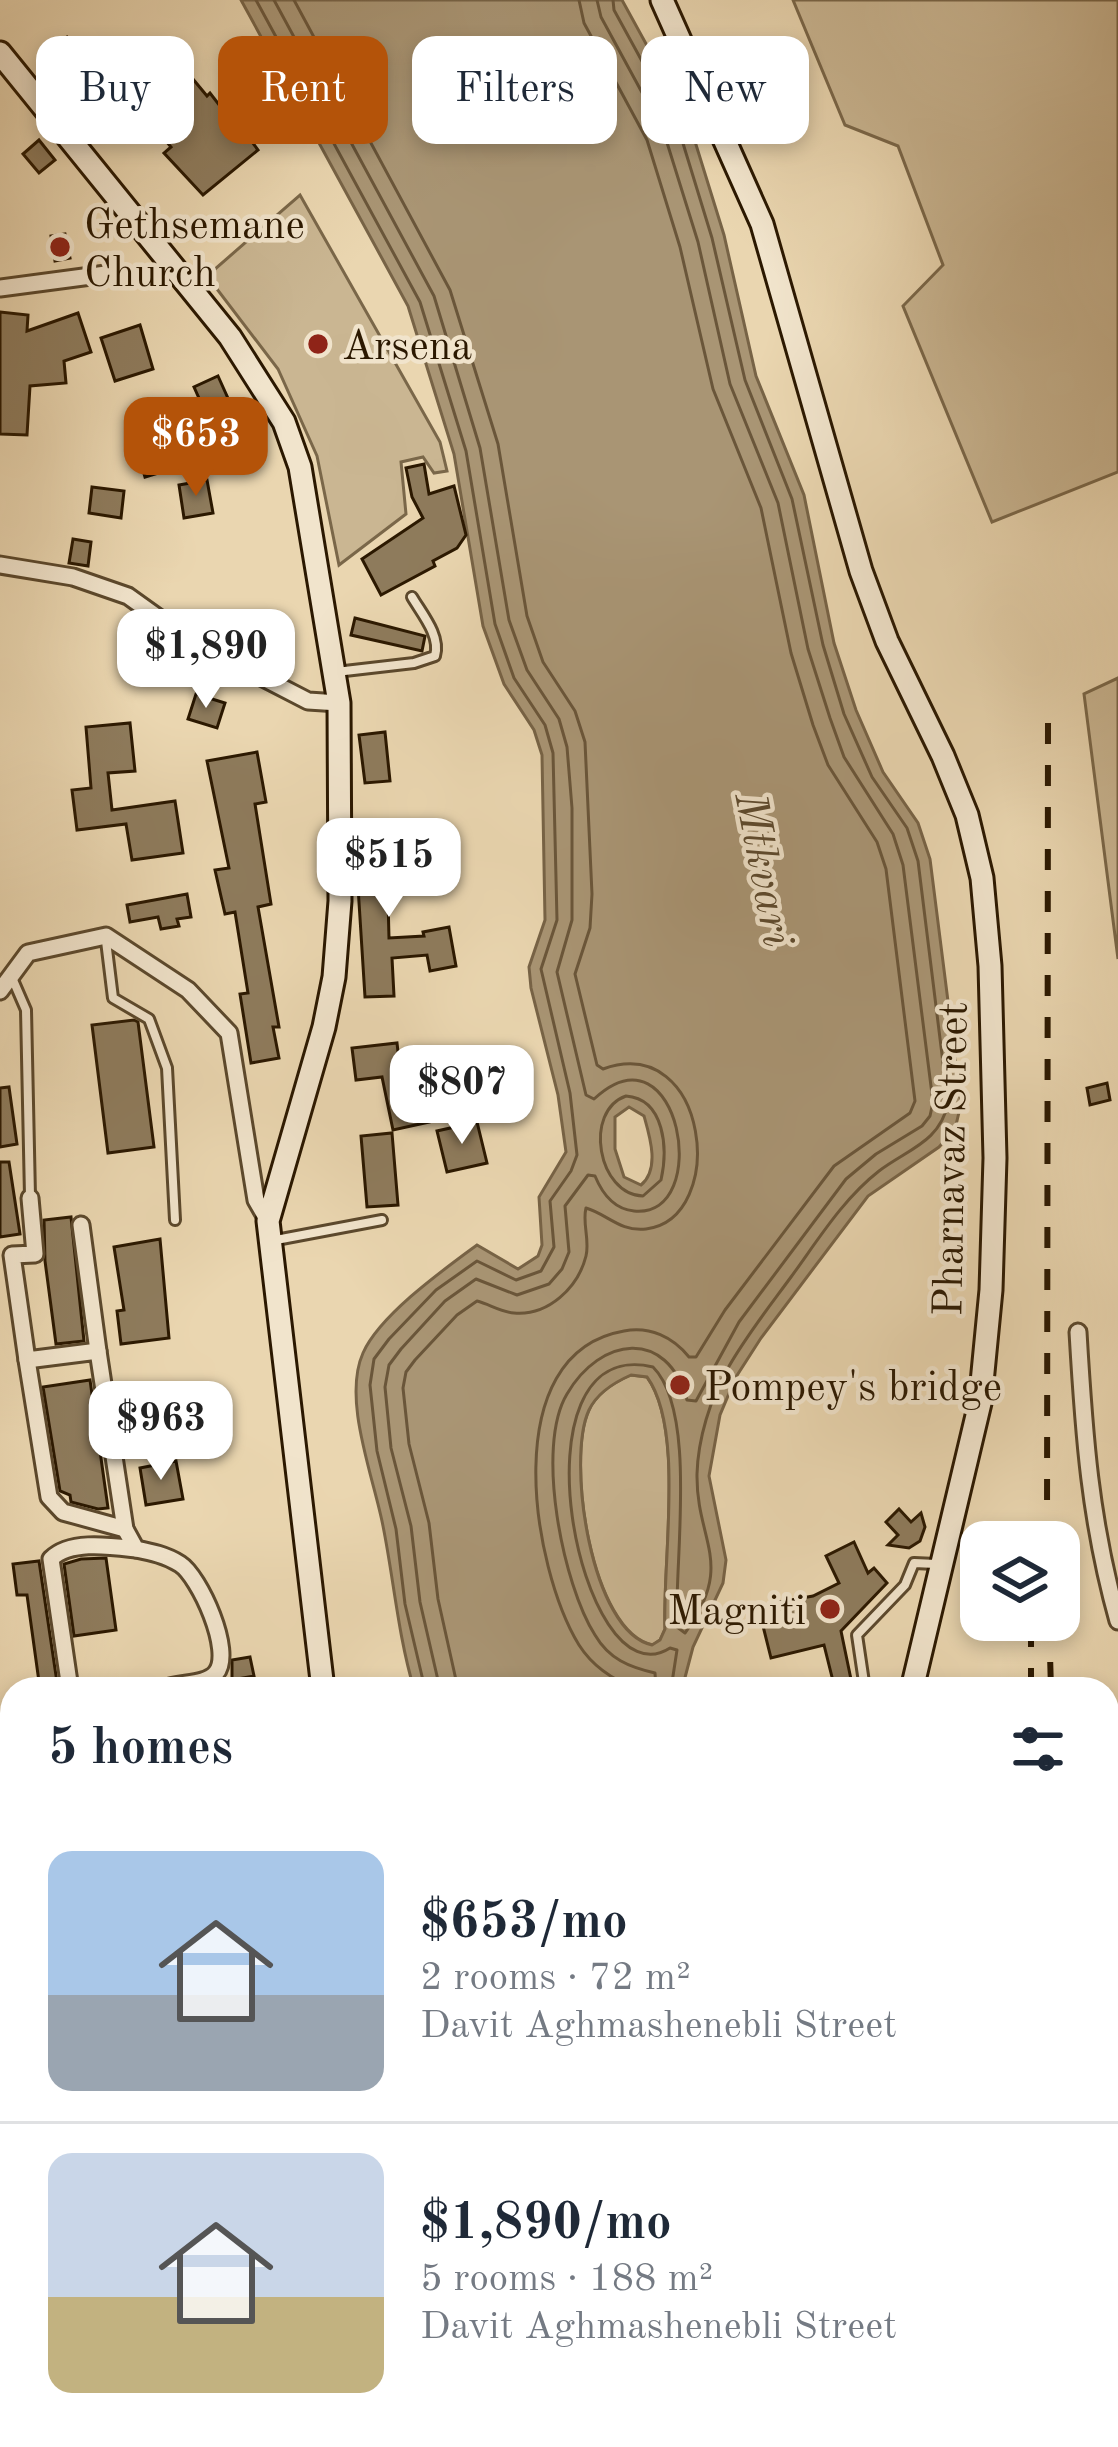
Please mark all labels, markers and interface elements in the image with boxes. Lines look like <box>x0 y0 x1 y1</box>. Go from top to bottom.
chip: Buy <box>36 36 194 144</box>
chip: Rent <box>218 36 388 144</box>
chip: Filters <box>412 36 617 144</box>
chip: New <box>641 36 809 144</box>
place label: Gethsemane Church <box>84 206 305 296</box>
marker: Gethsemane Church <box>47 234 73 260</box>
place label: Arsena <box>342 327 472 369</box>
marker: Arsena <box>305 331 331 357</box>
pin: $653 <box>125 397 267 499</box>
text: $653 <box>151 416 241 455</box>
pin: $1,890 <box>108 609 304 711</box>
text: $1,890 <box>144 628 268 667</box>
water label: Mtkvari <box>724 788 799 951</box>
pin: $515 <box>318 818 460 920</box>
text: $515 <box>344 837 434 876</box>
street label: Pharnavaz Street <box>929 1001 977 1317</box>
pin: $807 <box>391 1045 533 1147</box>
text: $807 <box>417 1064 507 1103</box>
place label: Pompey's bridge <box>704 1368 1002 1410</box>
marker: Pompey's bridge <box>667 1372 693 1398</box>
pin: $963 <box>90 1381 232 1483</box>
text: $963 <box>116 1400 206 1439</box>
map controls <box>960 1521 1080 1641</box>
button: layers <box>960 1521 1080 1641</box>
place label: Magniti <box>667 1592 806 1634</box>
marker: Magniti <box>817 1596 843 1622</box>
icon: filters <box>1005 1716 1071 1782</box>
text: 5 homes <box>48 1724 233 1775</box>
text: $653/mo <box>420 1898 628 1949</box>
icon: home <box>144 1899 288 2043</box>
text: 2 rooms · 72 m² <box>420 1959 691 1998</box>
text: Davit Aghmashenebli Street <box>420 2007 897 2046</box>
text: $1,890/mo <box>420 2199 672 2250</box>
icon: home <box>144 2201 288 2345</box>
text: 5 rooms · 188 m² <box>420 2260 713 2299</box>
text: Davit Aghmashenebli Street <box>420 2308 897 2347</box>

